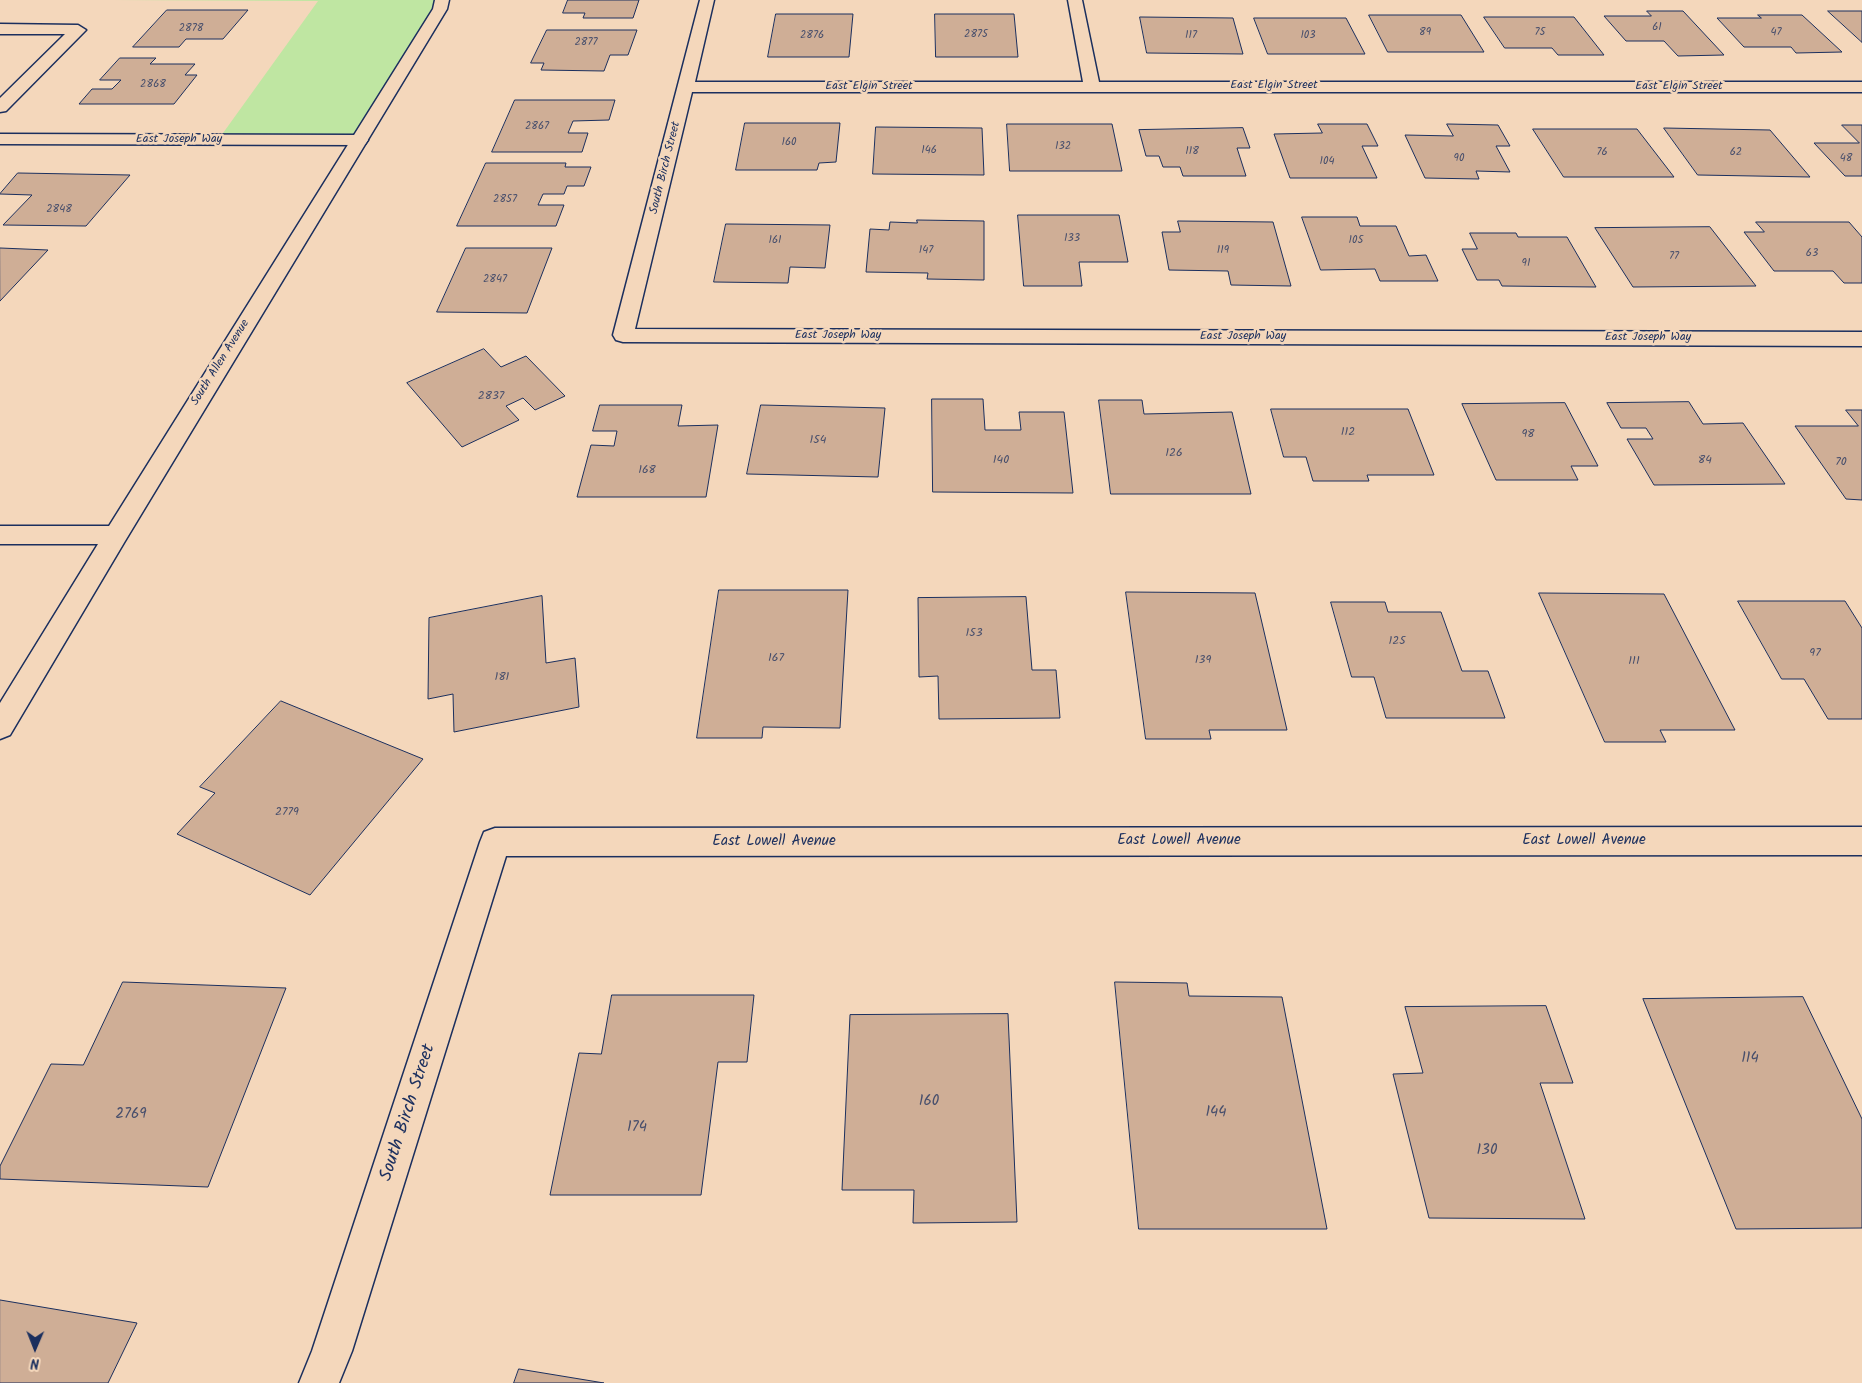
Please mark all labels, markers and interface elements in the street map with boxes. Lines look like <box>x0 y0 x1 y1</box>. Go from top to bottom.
house number: 61 <box>1652 21 1662 35</box>
house number: 2878 <box>179 22 203 36</box>
house number: 89 <box>1419 26 1431 40</box>
house number: 75 <box>1535 26 1545 40</box>
house number: 47 <box>1770 26 1782 40</box>
house number: 2875 <box>964 28 988 42</box>
house number: 2876 <box>800 29 824 43</box>
house number: 117 <box>1185 29 1197 43</box>
house number: 103 <box>1300 29 1316 43</box>
house number: 2877 <box>574 36 598 50</box>
house number: 2868 <box>140 78 166 92</box>
street label: East Elgin Street <box>1230 79 1318 93</box>
street label: East Elgin Street <box>825 80 913 94</box>
street label: East Elgin Street <box>1635 80 1723 94</box>
house number: 2867 <box>525 120 549 134</box>
street label: South Birch Street <box>648 120 684 216</box>
street label: East Joseph Way <box>136 133 222 147</box>
house number: 160 <box>781 136 797 150</box>
house number: 132 <box>1055 140 1071 154</box>
house number: 146 <box>921 144 937 158</box>
house number: 118 <box>1185 145 1199 159</box>
house number: 76 <box>1596 146 1608 160</box>
house number: 62 <box>1730 146 1742 160</box>
house number: 90 <box>1454 152 1464 166</box>
house number: 48 <box>1840 152 1852 166</box>
house number: 104 <box>1319 155 1335 169</box>
house number: 2857 <box>493 193 517 207</box>
house number: 2848 <box>46 203 72 217</box>
house number: 133 <box>1064 232 1080 246</box>
house number: 161 <box>768 234 782 248</box>
house number: 105 <box>1349 234 1363 248</box>
house number: 147 <box>919 244 933 258</box>
house number: 119 <box>1217 244 1229 258</box>
house number: 63 <box>1806 247 1818 261</box>
house number: 77 <box>1669 250 1679 264</box>
house number: 91 <box>1522 257 1530 271</box>
house number: 2847 <box>483 273 507 287</box>
street label: South Allen Avenue <box>189 317 253 409</box>
street label: East Joseph Way <box>795 329 881 343</box>
street label: East Joseph Way <box>1200 330 1286 344</box>
street label: East Joseph Way <box>1605 331 1691 345</box>
house number: 2837 <box>478 390 504 404</box>
house number: 112 <box>1341 426 1355 440</box>
house number: 98 <box>1521 428 1535 442</box>
house number: 154 <box>810 434 826 448</box>
house number: 126 <box>1165 447 1183 461</box>
house number: 140 <box>993 454 1009 468</box>
house number: 84 <box>1698 454 1712 468</box>
house number: 70 <box>1835 456 1847 470</box>
house number: 168 <box>638 464 656 478</box>
house number: 153 <box>965 627 983 641</box>
house number: 125 <box>1388 635 1406 649</box>
house number: 97 <box>1809 647 1821 661</box>
house number: 167 <box>768 652 784 666</box>
house number: 139 <box>1195 654 1211 668</box>
house number: 111 <box>1628 655 1640 669</box>
house number: 181 <box>495 671 509 685</box>
house number: 2779 <box>275 806 299 820</box>
street label: East Lowell Avenue <box>1117 832 1241 850</box>
street label: East Lowell Avenue <box>1522 832 1646 850</box>
street label: East Lowell Avenue <box>712 833 836 851</box>
street label: South Birch Street <box>377 1042 441 1184</box>
house number: 114 <box>1741 1050 1759 1068</box>
house number: 160 <box>919 1093 939 1111</box>
house number: 144 <box>1205 1104 1227 1122</box>
house number: 2769 <box>115 1106 147 1124</box>
house number: 174 <box>627 1119 647 1137</box>
house number: 130 <box>1477 1142 1497 1160</box>
north arrow <box>10 1323 60 1373</box>
text: N <box>30 1352 39 1374</box>

